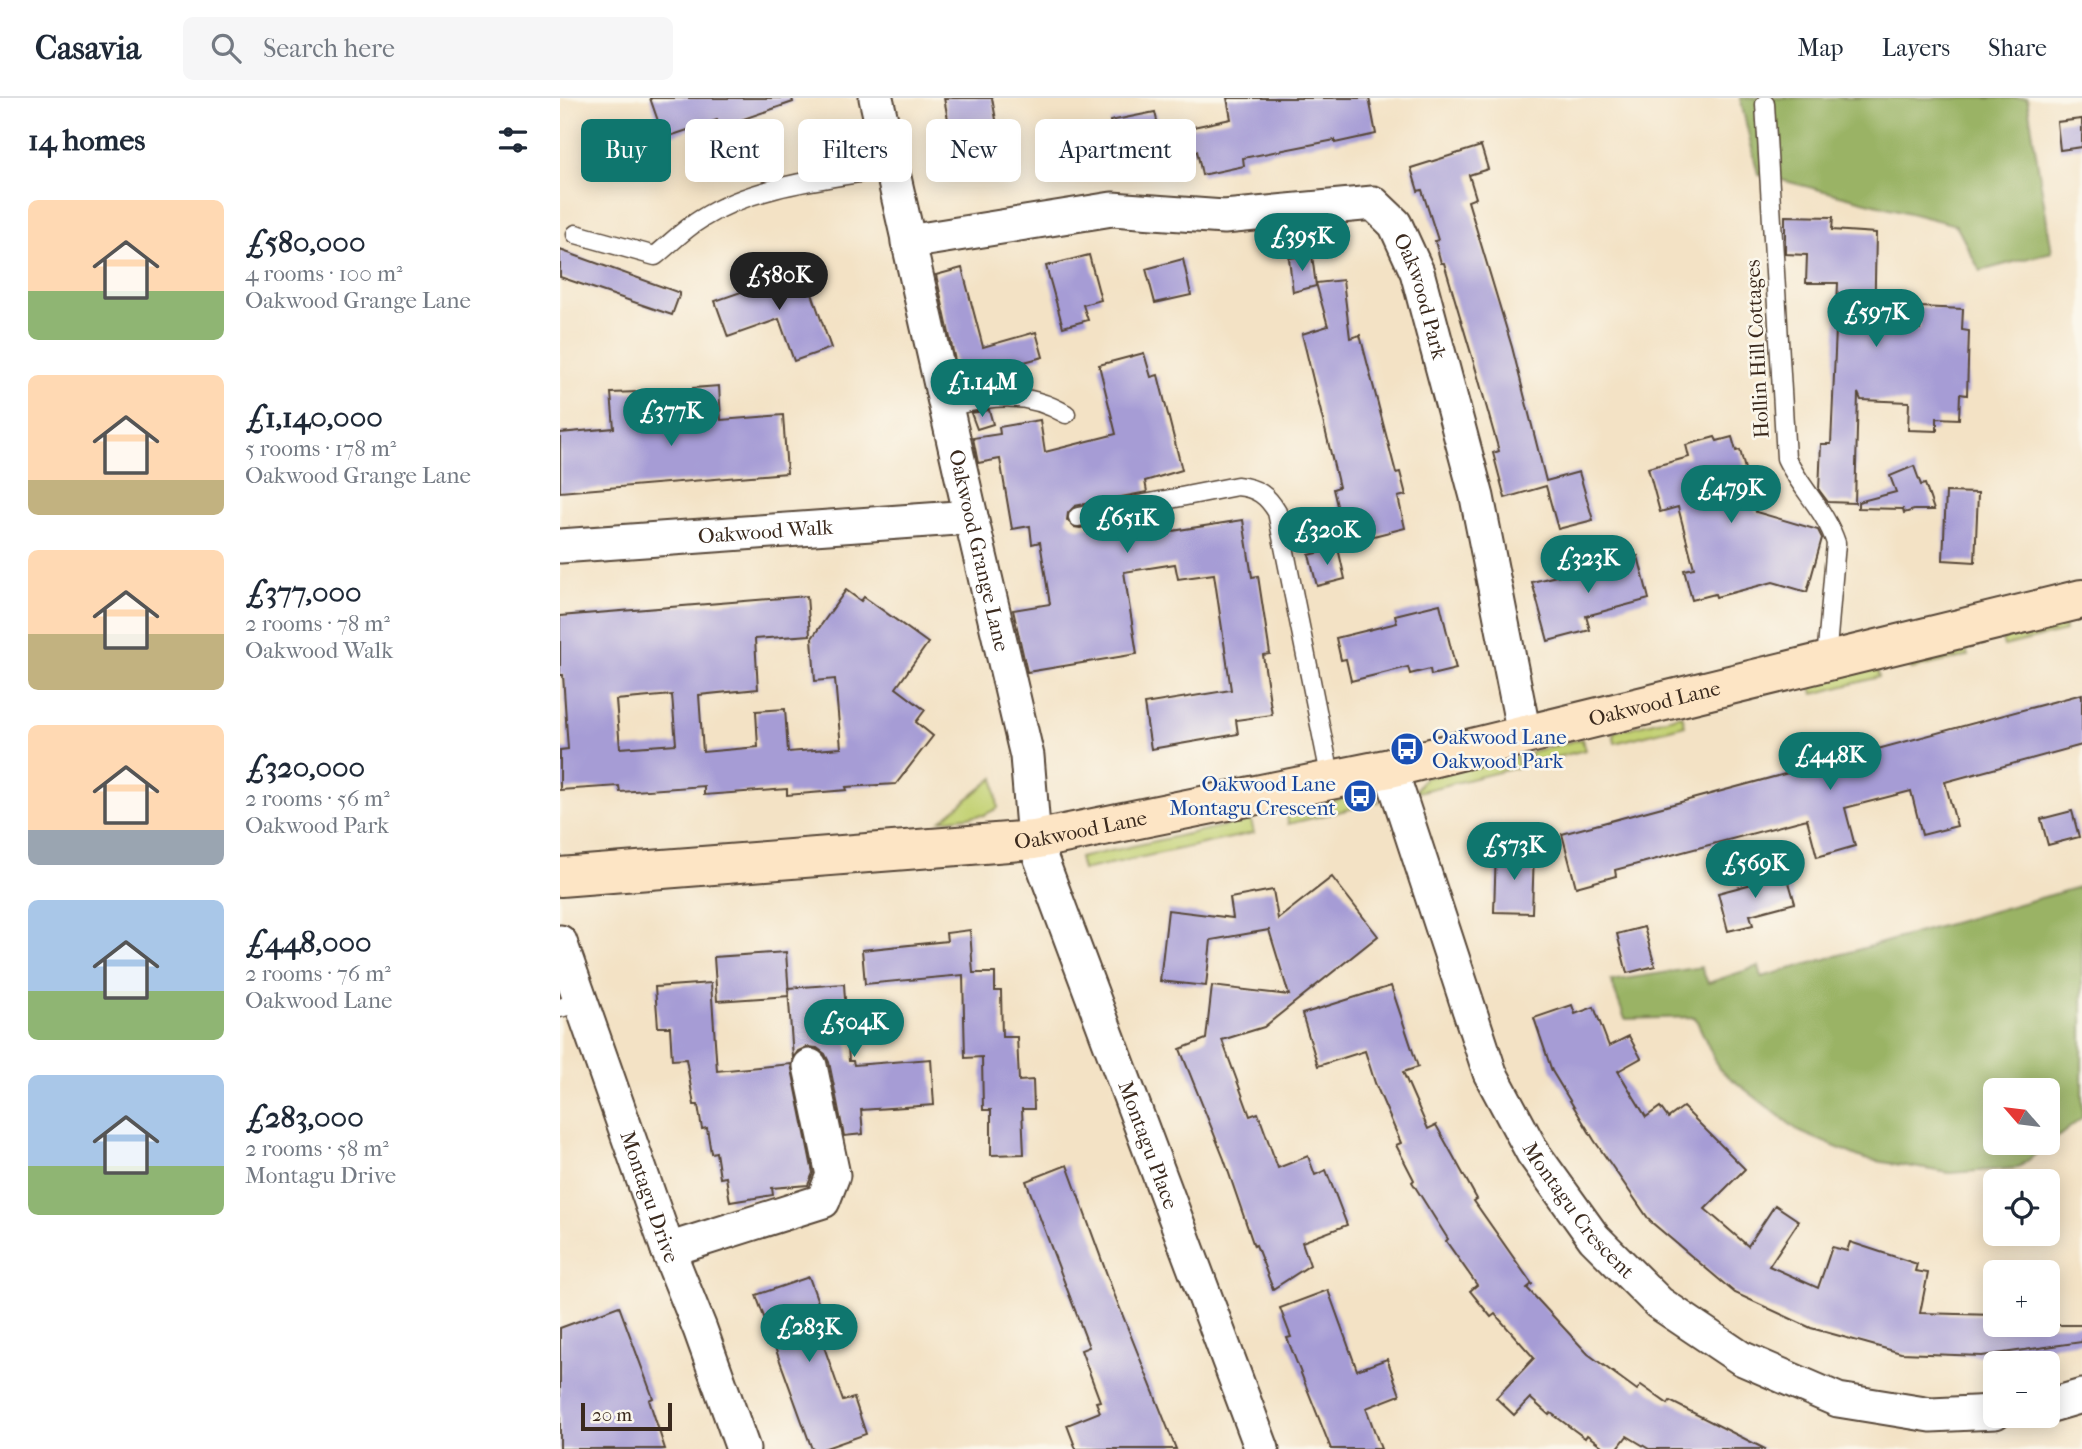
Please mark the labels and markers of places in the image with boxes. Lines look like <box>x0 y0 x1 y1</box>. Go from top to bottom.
pin: £395K <box>1253 214 1351 273</box>
pin: £580K <box>730 252 828 312</box>
pin: £597K <box>1827 289 1925 349</box>
pin: £1.14M <box>925 360 1039 419</box>
pin: £377K <box>622 388 720 448</box>
pin: £479K <box>1682 466 1780 525</box>
pin: £651K <box>1078 496 1176 555</box>
pin: £320K <box>1278 508 1376 567</box>
pin: £323K <box>1539 536 1637 595</box>
place label: Oakwood Lane Oakwood Park <box>1432 725 1567 773</box>
bus stop icon: Oakwood Lane Oakwood Park <box>1388 730 1426 768</box>
pin: £448K <box>1781 732 1879 792</box>
place label: Oakwood Lane Montagu Crescent <box>1169 772 1336 820</box>
bus stop icon: Oakwood Lane Montagu Crescent <box>1341 777 1379 815</box>
pin: £573K <box>1465 822 1563 882</box>
pin: £569K <box>1706 840 1804 900</box>
pin: £504K <box>805 1000 903 1059</box>
pin: £283K <box>760 1304 858 1364</box>

